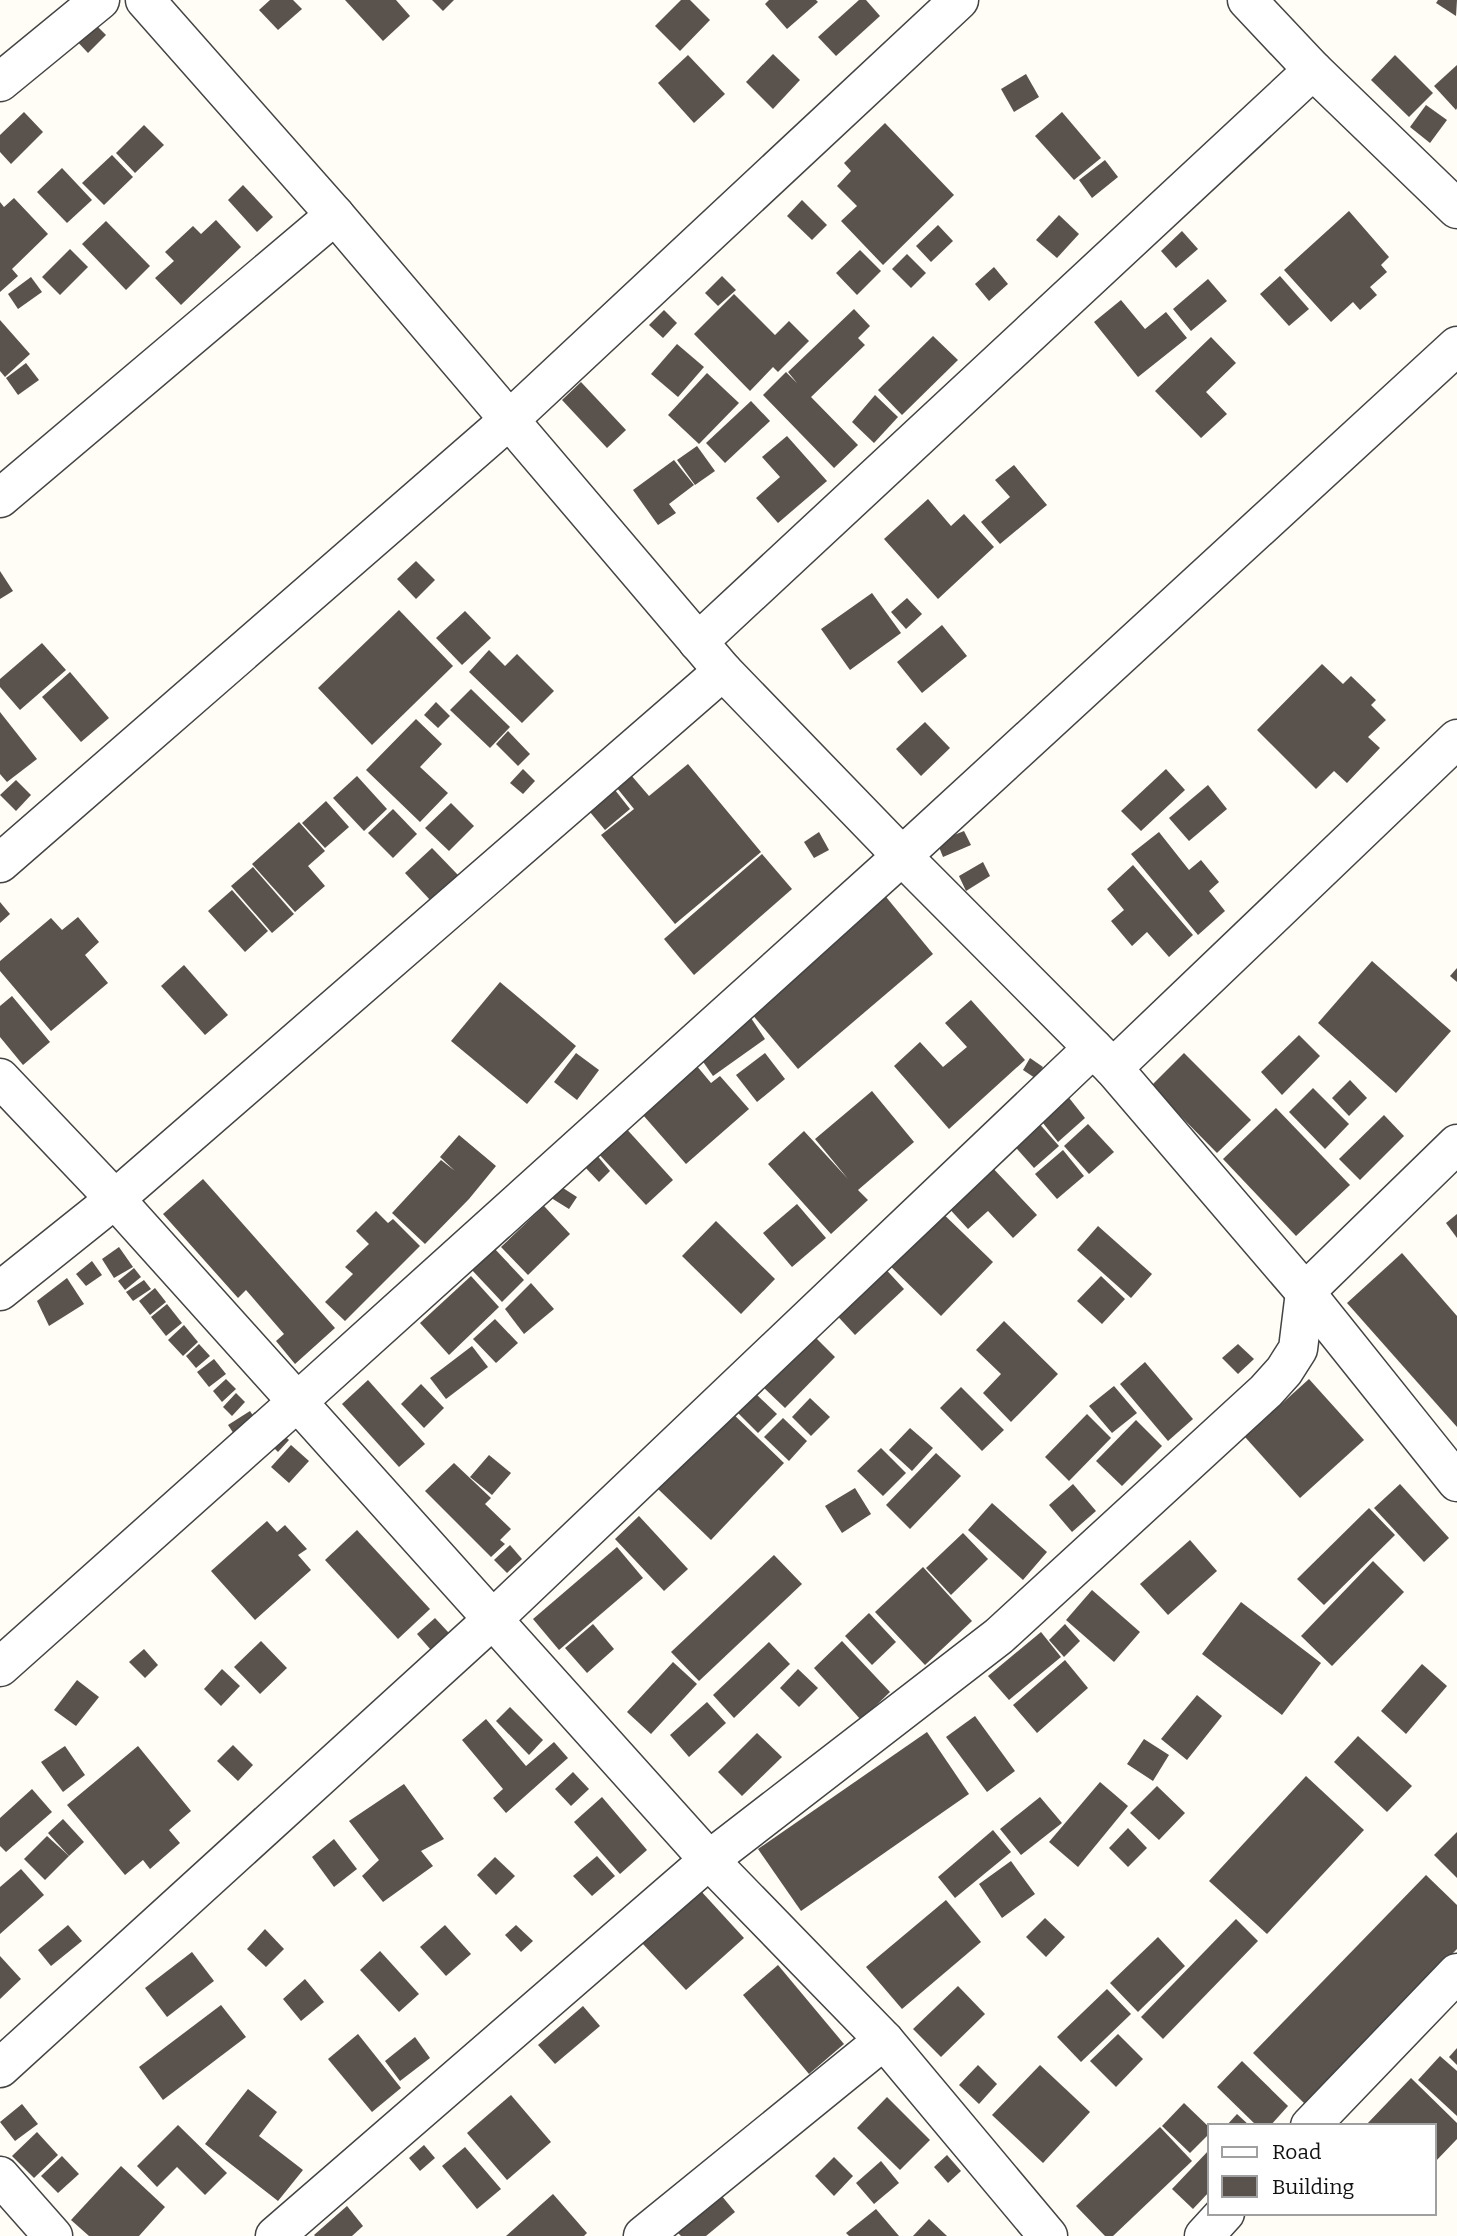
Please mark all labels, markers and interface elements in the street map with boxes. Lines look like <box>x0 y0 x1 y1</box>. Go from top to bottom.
legend <box>1208 2124 1436 2215</box>
text: Road <box>1272 2139 1321 2165</box>
text: Building <box>1272 2174 1355 2200</box>

